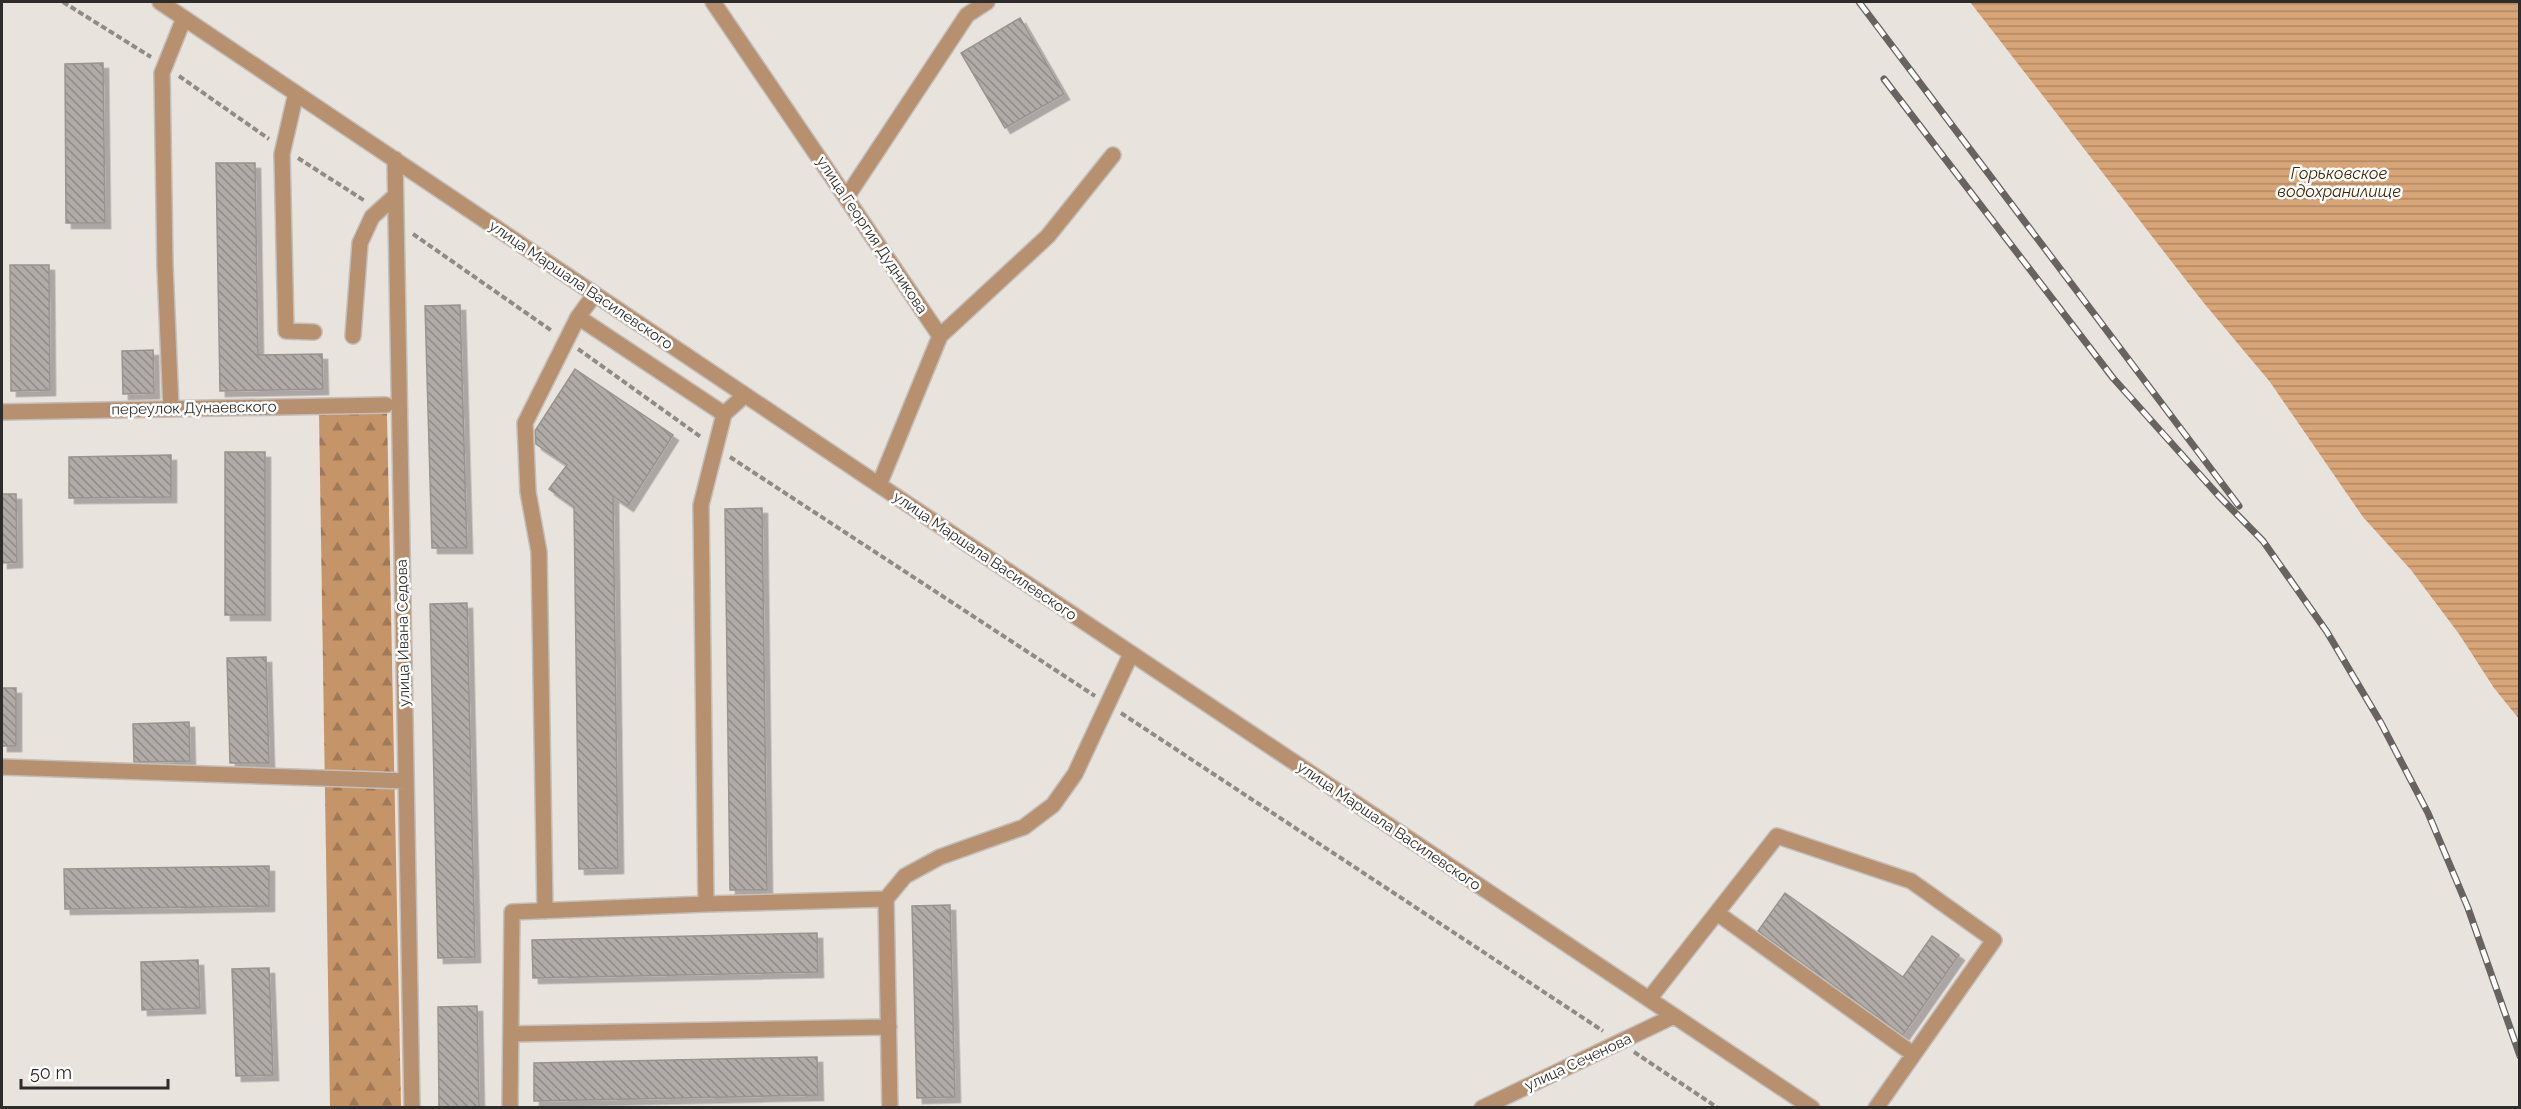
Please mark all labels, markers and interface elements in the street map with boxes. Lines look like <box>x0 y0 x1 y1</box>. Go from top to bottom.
street label: улица Георгия Дудникова <box>813 153 931 317</box>
water label: Горьковское водохранилище <box>2277 164 2401 201</box>
street label: улица Маршала Василевского <box>486 217 676 353</box>
street label: переулок Дунаевского <box>111 398 277 418</box>
street label: улица Маршала Василевского <box>890 488 1080 624</box>
street label: улица Ивана Седова <box>393 559 413 707</box>
street label: улица Маршала Василевского <box>1294 758 1484 894</box>
street label: улица Сеченова <box>1522 1029 1634 1095</box>
scale bar <box>21 1052 168 1090</box>
text: 50 m <box>30 1062 72 1083</box>

